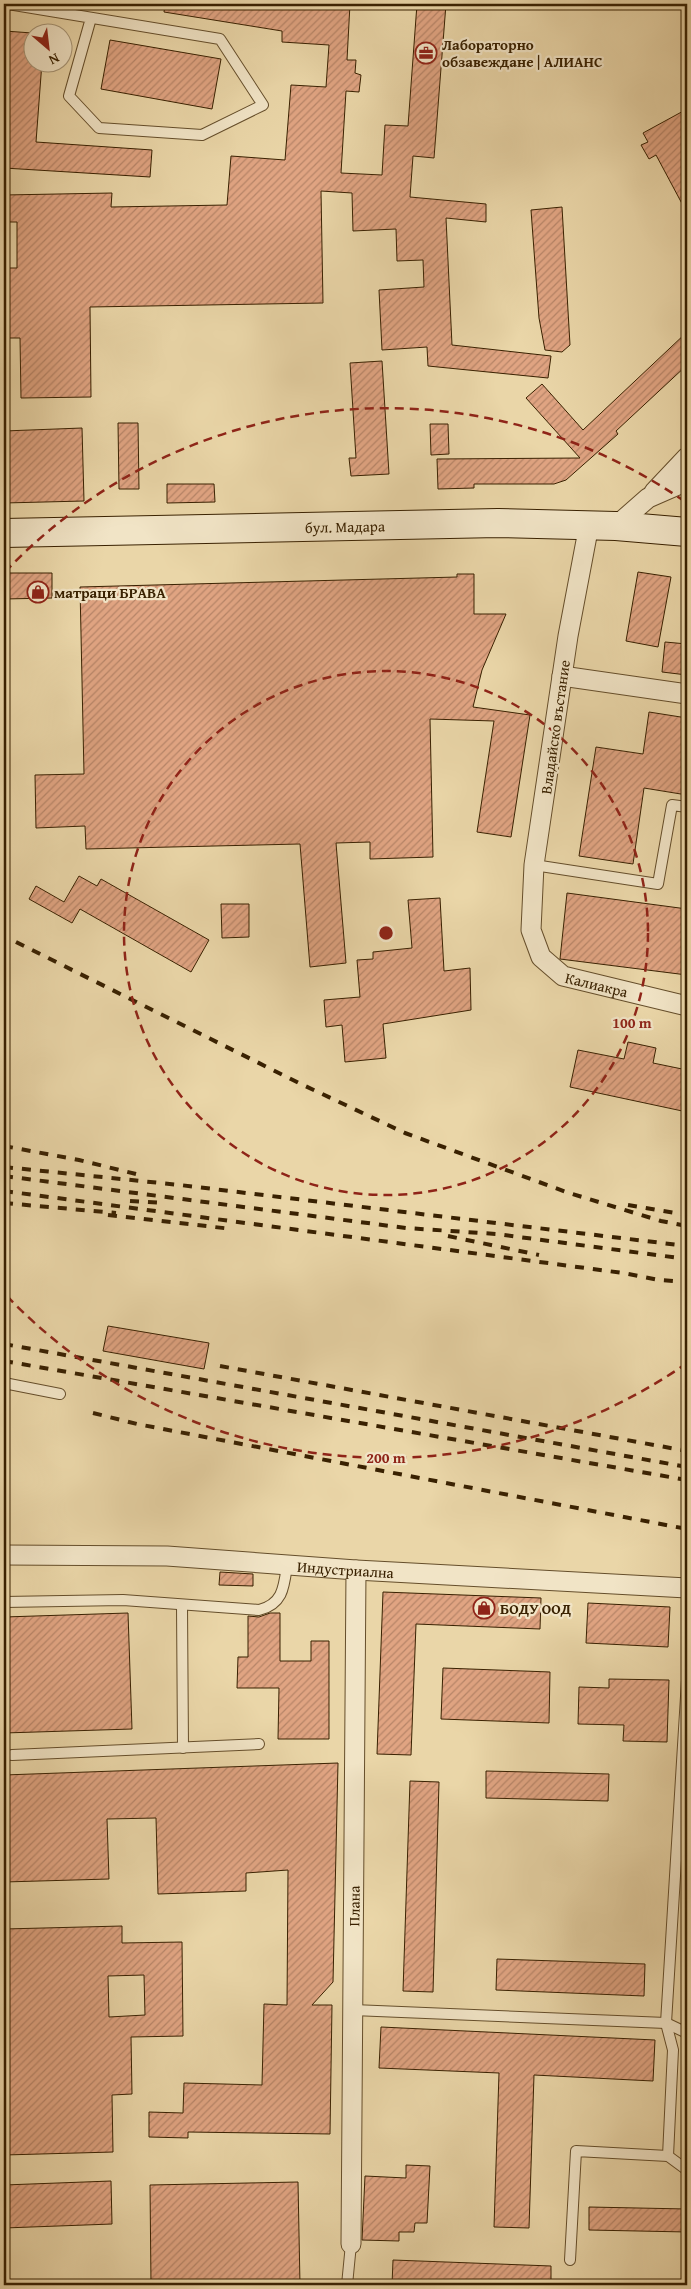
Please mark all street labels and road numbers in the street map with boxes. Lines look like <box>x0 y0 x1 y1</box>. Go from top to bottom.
street label: бул. Мадара <box>305 515 386 537</box>
street label: Владайско въстание <box>535 659 575 795</box>
street label: Калиакра <box>563 966 631 1002</box>
street label: Индустриална <box>296 1555 395 1583</box>
street label: Плана <box>343 1885 364 1927</box>

